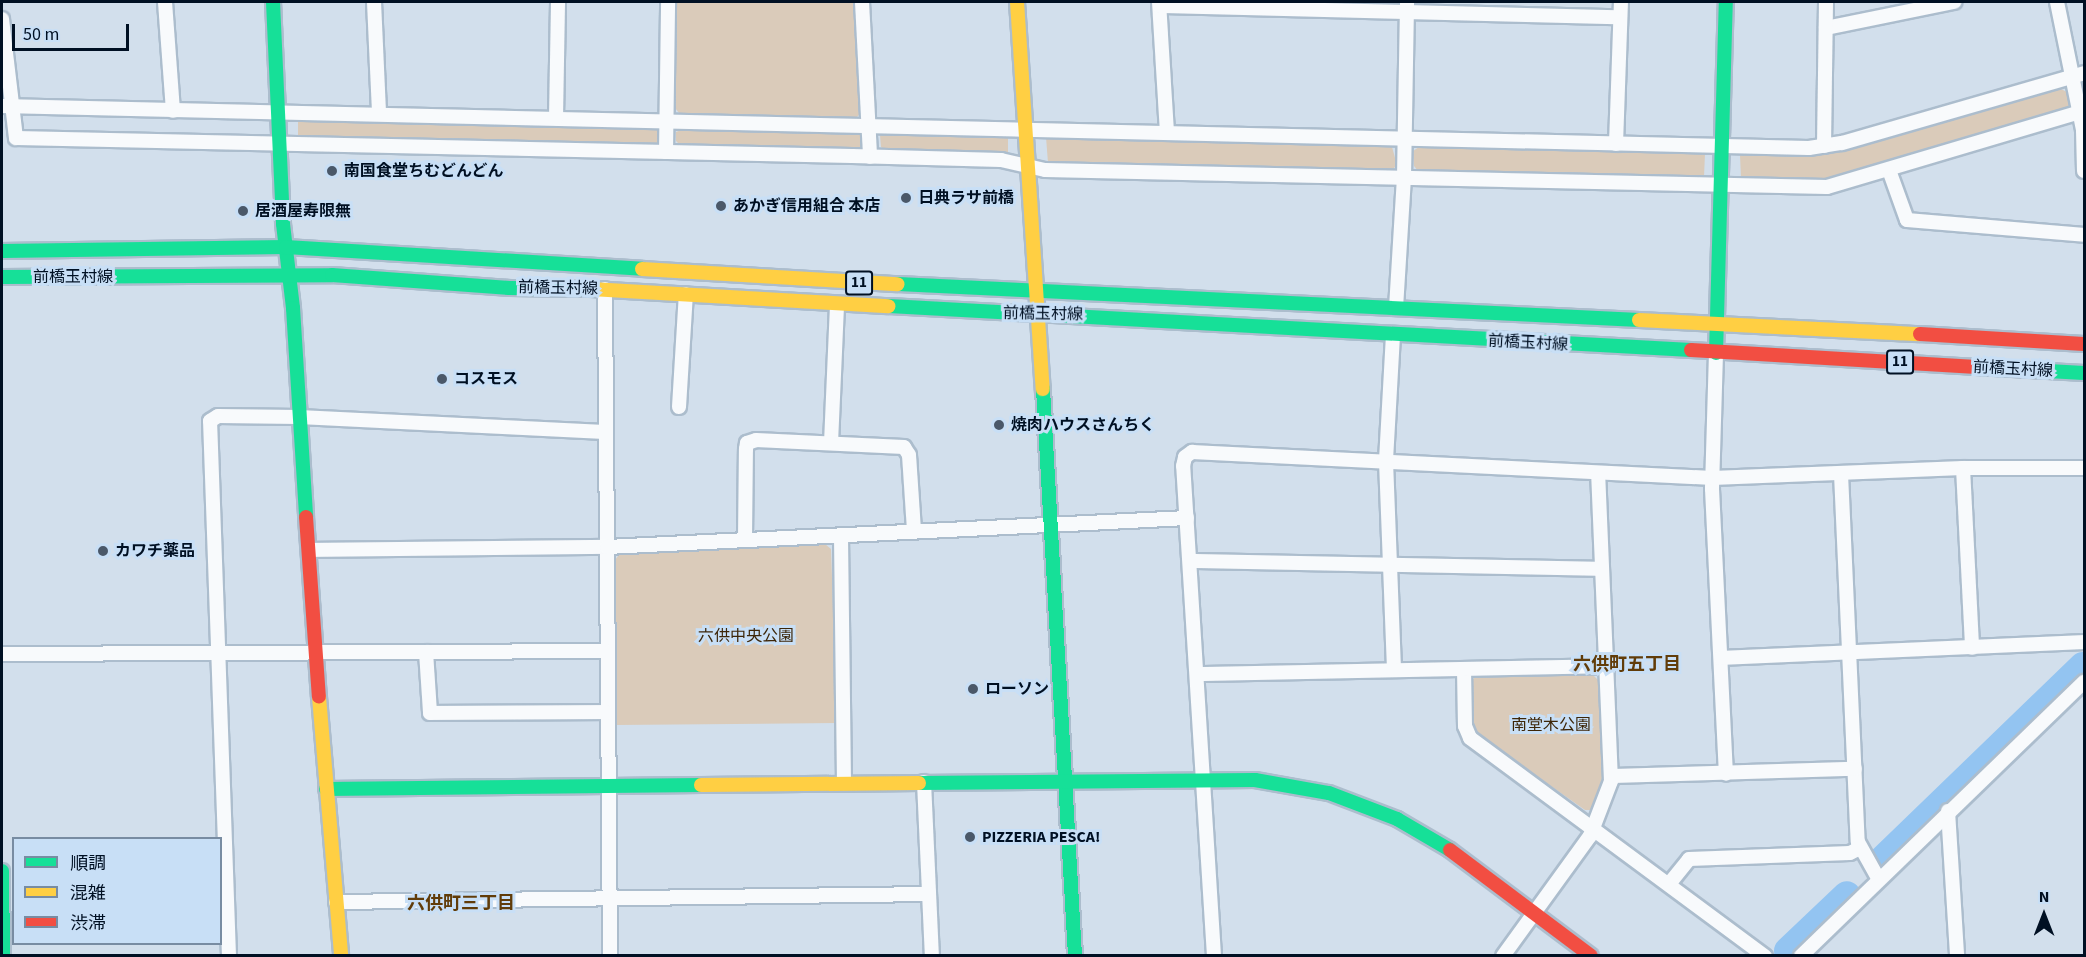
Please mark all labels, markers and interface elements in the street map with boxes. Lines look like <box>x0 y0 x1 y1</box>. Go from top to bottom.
scale bar <box>15 12 132 50</box>
text: 50 m <box>23 22 59 47</box>
place label: 南国食堂ちむどんどん <box>344 161 504 181</box>
marker: 南国食堂ちむどんどん <box>325 164 339 178</box>
place label: 日典ラサ前橋 <box>918 188 1014 208</box>
marker: 日典ラサ前橋 <box>899 191 913 205</box>
place label: あかぎ信用組合 本店 <box>733 196 880 216</box>
marker: あかぎ信用組合 本店 <box>714 199 728 213</box>
place label: 居酒屋寿限無 <box>255 201 351 221</box>
marker: 居酒屋寿限無 <box>236 204 250 218</box>
street label: 前橋玉村線 <box>33 267 113 287</box>
road number: 11 <box>844 271 874 295</box>
street label: 前橋玉村線 <box>518 278 598 298</box>
street label: 前橋玉村線 <box>1003 304 1083 324</box>
street label: 前橋玉村線 <box>1488 331 1568 355</box>
road number: 11 <box>1885 350 1915 374</box>
street label: 前橋玉村線 <box>1973 357 2053 381</box>
place label: コスモス <box>454 369 518 389</box>
marker: コスモス <box>435 372 449 386</box>
place label: 焼肉ハウスさんちく <box>1011 415 1155 435</box>
marker: 焼肉ハウスさんちく <box>992 418 1006 432</box>
place label: カワチ薬品 <box>115 541 195 561</box>
marker: カワチ薬品 <box>96 544 110 558</box>
park label: 六供中央公園 <box>698 626 794 646</box>
district label: 六供町五丁目 <box>1573 654 1681 676</box>
place label: ローソン <box>985 679 1049 699</box>
marker: ローソン <box>966 682 980 696</box>
park label: 南堂木公園 <box>1511 715 1591 735</box>
place label: PIZZERIA PESCA! <box>982 827 1100 847</box>
marker: PIZZERIA PESCA! <box>963 830 977 844</box>
legend <box>12 837 222 945</box>
text: 順調 <box>70 851 106 876</box>
text: 混雑 <box>70 881 106 906</box>
north arrow <box>2014 885 2074 945</box>
text: N <box>2039 886 2049 908</box>
district label: 六供町三丁目 <box>407 893 515 915</box>
text: 渋滞 <box>70 911 106 936</box>

